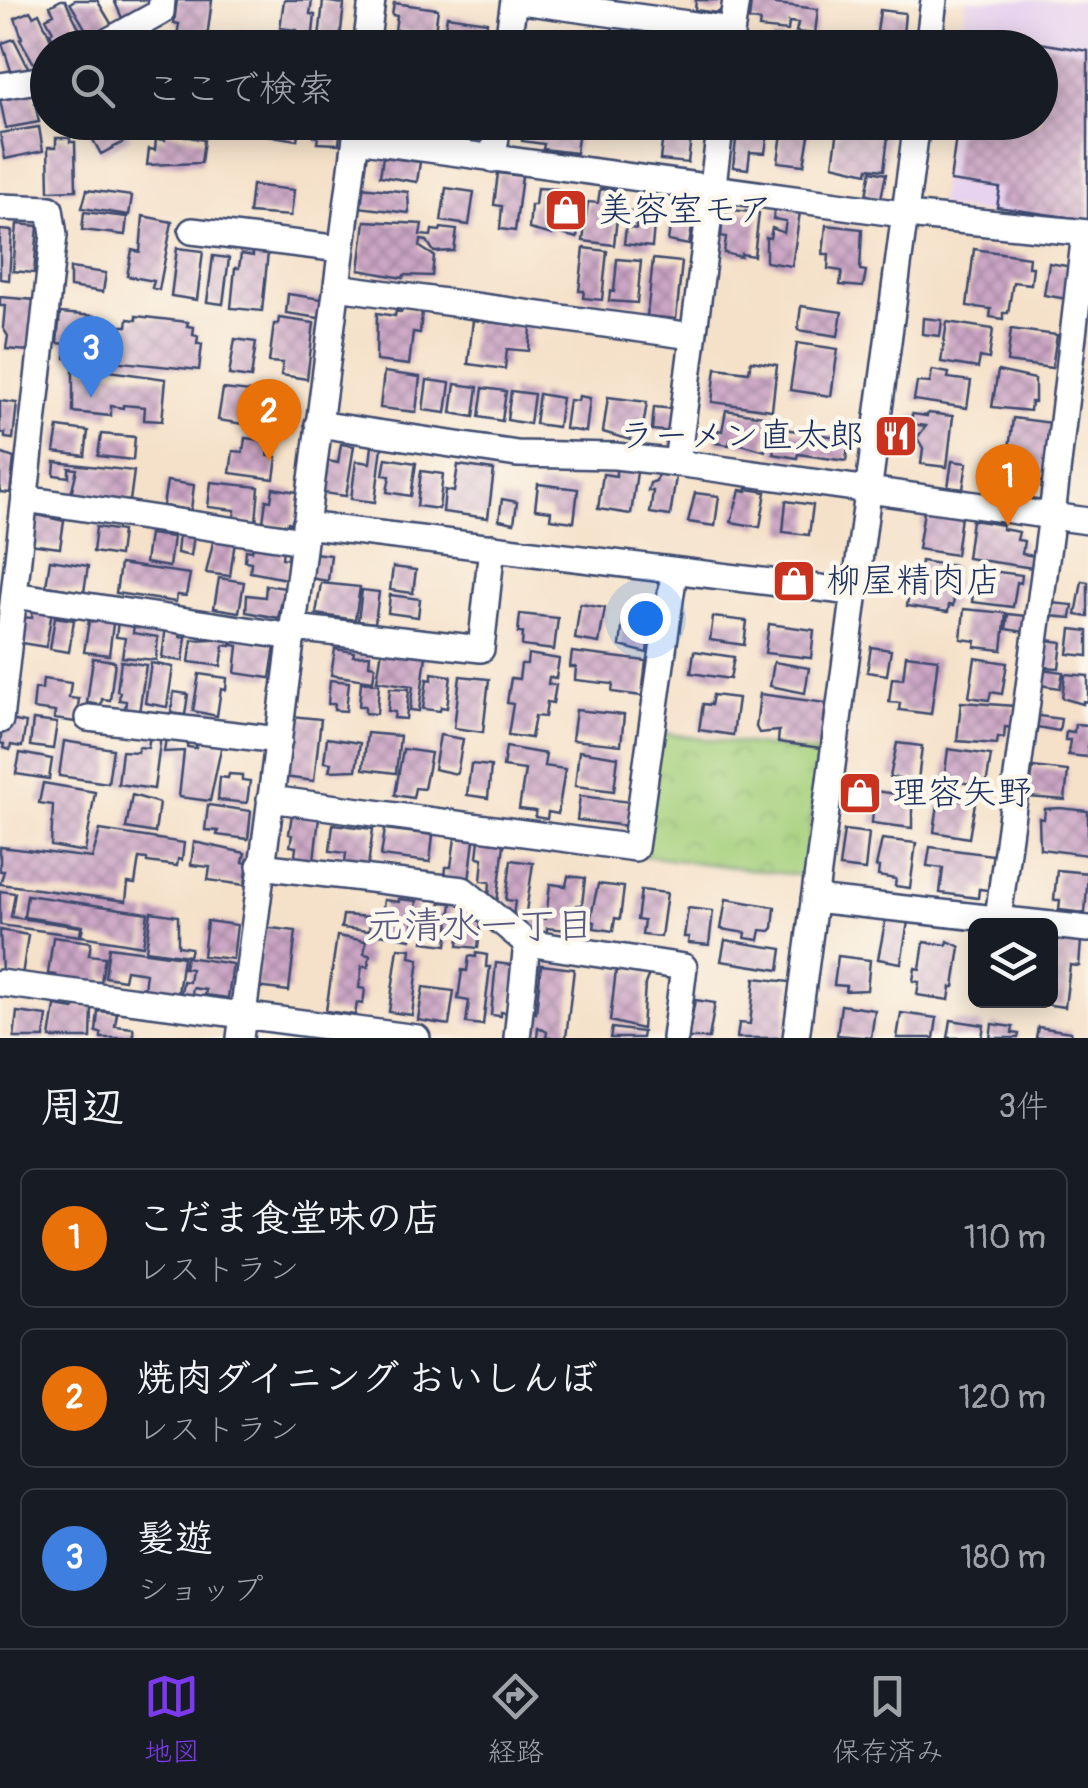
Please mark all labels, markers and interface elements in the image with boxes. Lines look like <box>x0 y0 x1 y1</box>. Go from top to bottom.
search box <box>30 30 1058 140</box>
icon: search <box>65 58 120 113</box>
text: ここで検索 <box>145 65 335 113</box>
shop icon: 美容室モア <box>543 187 589 233</box>
place label: 美容室モア <box>598 188 773 232</box>
pin: 3 <box>58 316 124 398</box>
pin: 2 <box>236 378 302 461</box>
restaurant icon: ラーメン直太郎 <box>873 413 919 459</box>
place label: ラーメン直太郎 <box>619 414 864 458</box>
pin: 1 <box>976 444 1040 526</box>
shop icon: 柳屋精肉店 <box>771 558 817 604</box>
place label: 柳屋精肉店 <box>826 559 1001 603</box>
your location <box>620 593 671 644</box>
shop icon: 理容矢野 <box>837 770 883 816</box>
place label: 理容矢野 <box>892 771 1032 815</box>
district label: 元清水一丁目 <box>366 902 594 950</box>
map controls <box>968 918 1058 1008</box>
button: layers <box>968 918 1058 1008</box>
text: 周辺 <box>40 1082 124 1134</box>
text: 3件 <box>998 1087 1048 1127</box>
text: こだま食堂味の店 <box>137 1195 441 1243</box>
text: 1 <box>68 1218 81 1258</box>
text: 110 m <box>964 1218 1046 1258</box>
text: レストラン <box>137 1250 300 1290</box>
text: 焼肉ダイニング おいしんぼ <box>137 1355 597 1403</box>
text: 2 <box>66 1378 83 1418</box>
text: 120 m <box>958 1378 1046 1418</box>
text: レストラン <box>137 1410 300 1450</box>
text: 髪遊 <box>137 1515 213 1563</box>
text: 3 <box>66 1538 83 1578</box>
text: 180 m <box>960 1538 1046 1578</box>
text: ショップ <box>137 1570 264 1610</box>
tab: 地図 <box>144 1669 200 1770</box>
tab: 経路 <box>488 1669 544 1770</box>
tab: 保存済み <box>832 1669 944 1770</box>

